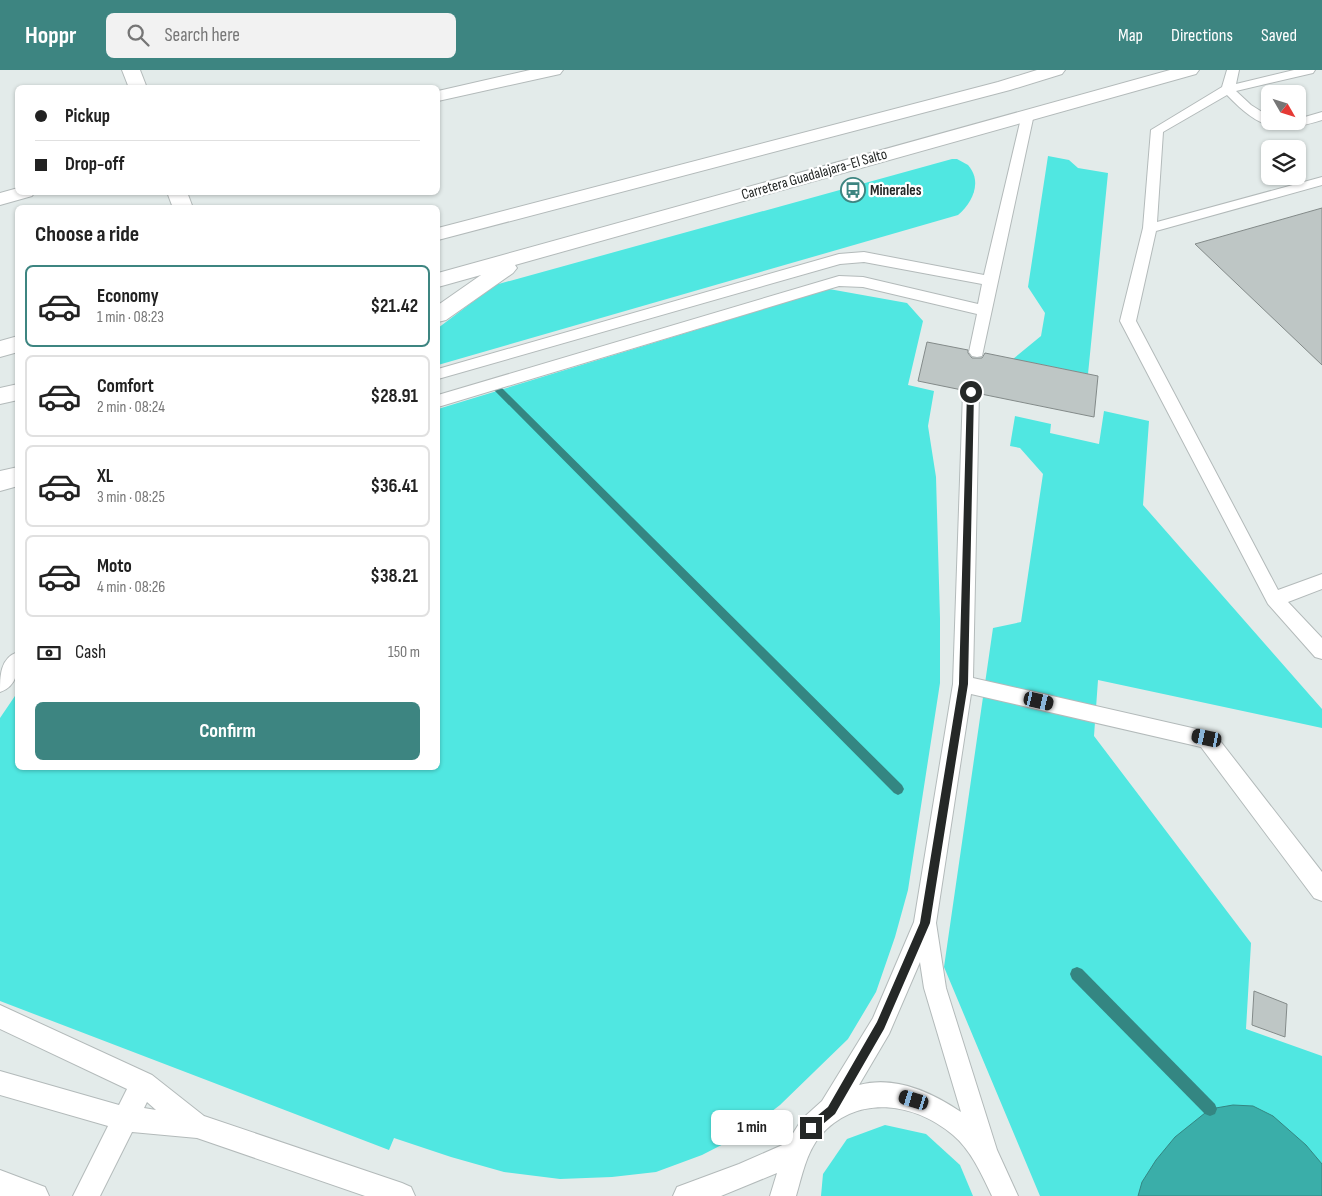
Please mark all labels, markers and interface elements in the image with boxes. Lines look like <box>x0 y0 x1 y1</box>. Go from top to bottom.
search box <box>106 13 456 58</box>
text: Hoppr <box>25 21 76 50</box>
icon: search <box>124 21 152 49</box>
text: Search here <box>164 24 240 47</box>
text: Map <box>1118 25 1143 46</box>
text: Directions <box>1171 25 1233 46</box>
text: Saved <box>1261 25 1297 46</box>
north arrow <box>1261 85 1306 130</box>
map controls <box>1261 85 1306 185</box>
text: Pickup <box>65 105 110 128</box>
button: layers <box>1261 140 1306 185</box>
street label: Carretera Guadalajara-El Salto <box>739 145 889 204</box>
text: Drop-off <box>65 153 125 176</box>
bus stop icon: Minerales <box>840 177 866 203</box>
place label: Minerales <box>870 181 922 200</box>
text: Choose a ride <box>35 221 139 248</box>
icon: car <box>37 284 82 329</box>
text: Economy <box>97 285 159 308</box>
text: $21.42 <box>370 295 418 318</box>
text: 1 min · 08:23 <box>97 308 164 327</box>
icon: car <box>37 374 82 419</box>
text: Comfort <box>97 375 154 398</box>
route start <box>960 381 982 403</box>
text: $28.91 <box>371 385 418 408</box>
text: 2 min · 08:24 <box>97 398 165 417</box>
icon: car <box>37 464 82 509</box>
text: XL <box>97 465 113 488</box>
text: $36.41 <box>370 475 418 498</box>
text: 3 min · 08:25 <box>97 488 165 507</box>
icon: car <box>37 554 82 599</box>
text: Moto <box>97 555 132 578</box>
text: $38.21 <box>370 565 418 588</box>
text: 4 min · 08:26 <box>97 578 165 597</box>
icon: cash <box>35 639 63 667</box>
text: Cash <box>75 641 106 664</box>
text: 150 m <box>388 643 420 662</box>
car <box>1022 690 1055 712</box>
button: Confirm <box>35 702 420 760</box>
car <box>1190 728 1223 748</box>
car <box>897 1088 930 1112</box>
callout: 1 min <box>711 1110 794 1146</box>
route end <box>800 1117 822 1139</box>
text: 1 min <box>737 1118 767 1137</box>

